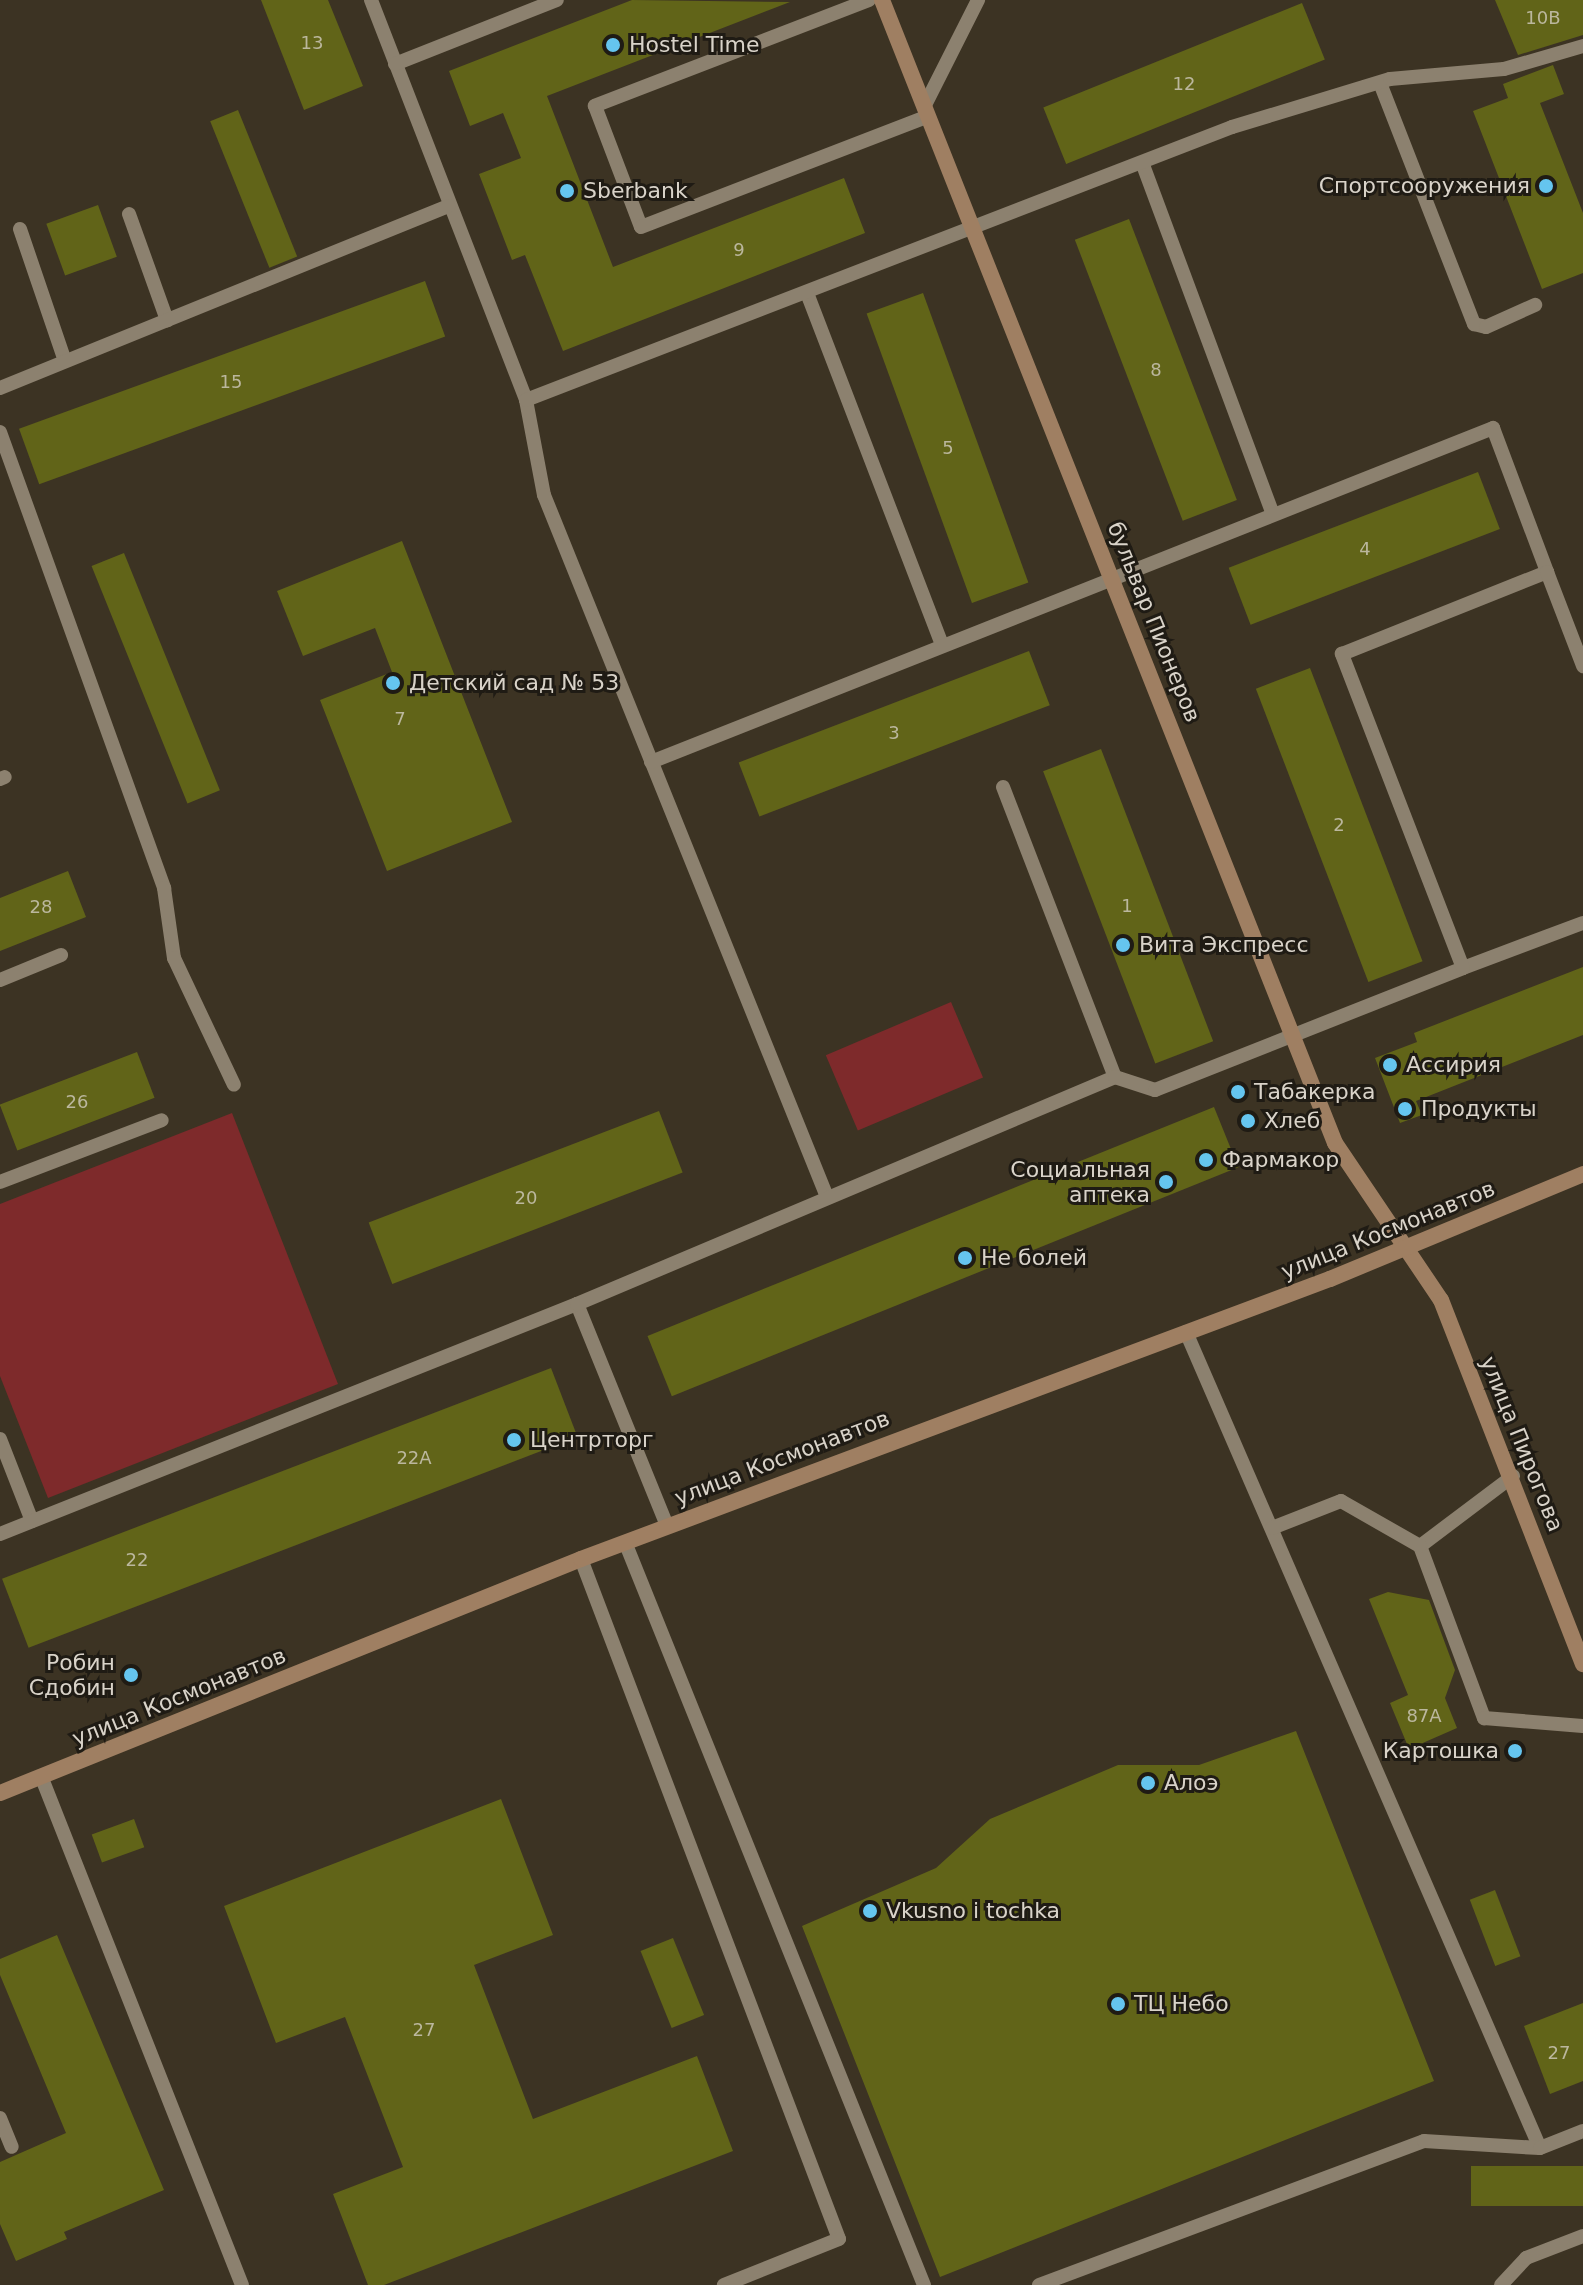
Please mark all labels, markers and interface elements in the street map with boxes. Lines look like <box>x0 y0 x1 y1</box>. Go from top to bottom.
house number: 10В <box>1525 7 1561 29</box>
house number: 13 <box>301 32 323 54</box>
place label: Hostel Time <box>629 32 760 58</box>
marker: Hostel Time <box>604 36 622 54</box>
house number: 12 <box>1173 73 1195 95</box>
place label: Спортсооружения <box>1319 173 1530 199</box>
marker: Спортсооружения <box>1537 177 1555 195</box>
place label: Sberbank <box>583 178 688 204</box>
marker: Sberbank <box>558 182 576 200</box>
house number: 9 <box>733 239 745 261</box>
house number: 8 <box>1150 359 1162 381</box>
house number: 15 <box>220 371 242 393</box>
house number: 5 <box>942 437 954 459</box>
street label: бульвар Пионеров <box>1102 518 1206 726</box>
house number: 4 <box>1359 538 1371 560</box>
place label: Детский сад № 53 <box>409 670 619 696</box>
marker: Детский сад № 53 <box>384 674 402 692</box>
house number: 7 <box>394 708 406 730</box>
house number: 3 <box>888 722 900 744</box>
house number: 2 <box>1333 814 1345 836</box>
house number: 1 <box>1121 895 1133 917</box>
house number: 28 <box>30 896 52 918</box>
place label: Вита Экспресс <box>1139 932 1309 958</box>
marker: Вита Экспресс <box>1114 936 1132 954</box>
place label: Ассирия <box>1406 1052 1501 1078</box>
marker: Ассирия <box>1381 1056 1399 1074</box>
place label: Табакерка <box>1254 1079 1376 1105</box>
marker: Табакерка <box>1229 1083 1247 1101</box>
house number: 26 <box>66 1091 88 1113</box>
place label: Продукты <box>1421 1096 1537 1122</box>
marker: Продукты <box>1396 1100 1414 1118</box>
place label: Хлеб <box>1264 1108 1320 1134</box>
marker: Хлеб <box>1239 1112 1257 1130</box>
place label: Фармакор <box>1222 1147 1339 1173</box>
marker: Фармакор <box>1197 1151 1215 1169</box>
place label: Социальная аптека <box>1010 1156 1150 1208</box>
marker: Социальная аптека <box>1157 1173 1175 1191</box>
street label: улица Космонавтов <box>1277 1175 1499 1285</box>
house number: 20 <box>515 1187 537 1209</box>
place label: Не болей <box>981 1245 1087 1271</box>
marker: Не болей <box>956 1249 974 1267</box>
street label: улица Пирогова <box>1475 1353 1569 1535</box>
street label: улица Космонавтов <box>671 1405 893 1511</box>
place label: Центрторг <box>530 1427 654 1453</box>
marker: Центрторг <box>505 1431 523 1449</box>
house number: 22А <box>396 1447 432 1469</box>
house number: 22 <box>126 1549 148 1571</box>
street label: улица Космонавтов <box>68 1642 290 1752</box>
place label: Робин Сдобин <box>29 1649 115 1700</box>
marker: Робин Сдобин <box>122 1666 140 1684</box>
house number: 87А <box>1406 1705 1442 1727</box>
place label: Картошка <box>1383 1738 1499 1764</box>
marker: Картошка <box>1506 1742 1524 1760</box>
place label: Алоэ <box>1164 1770 1219 1796</box>
marker: Алоэ <box>1139 1774 1157 1792</box>
place label: Vkusno i tochka <box>886 1898 1060 1924</box>
marker: Vkusno i tochka <box>861 1902 879 1920</box>
place label: ТЦ Небо <box>1134 1991 1229 2017</box>
marker: ТЦ Небо <box>1109 1995 1127 2013</box>
house number: 27 <box>413 2019 435 2041</box>
house number: 27 <box>1548 2042 1570 2064</box>

